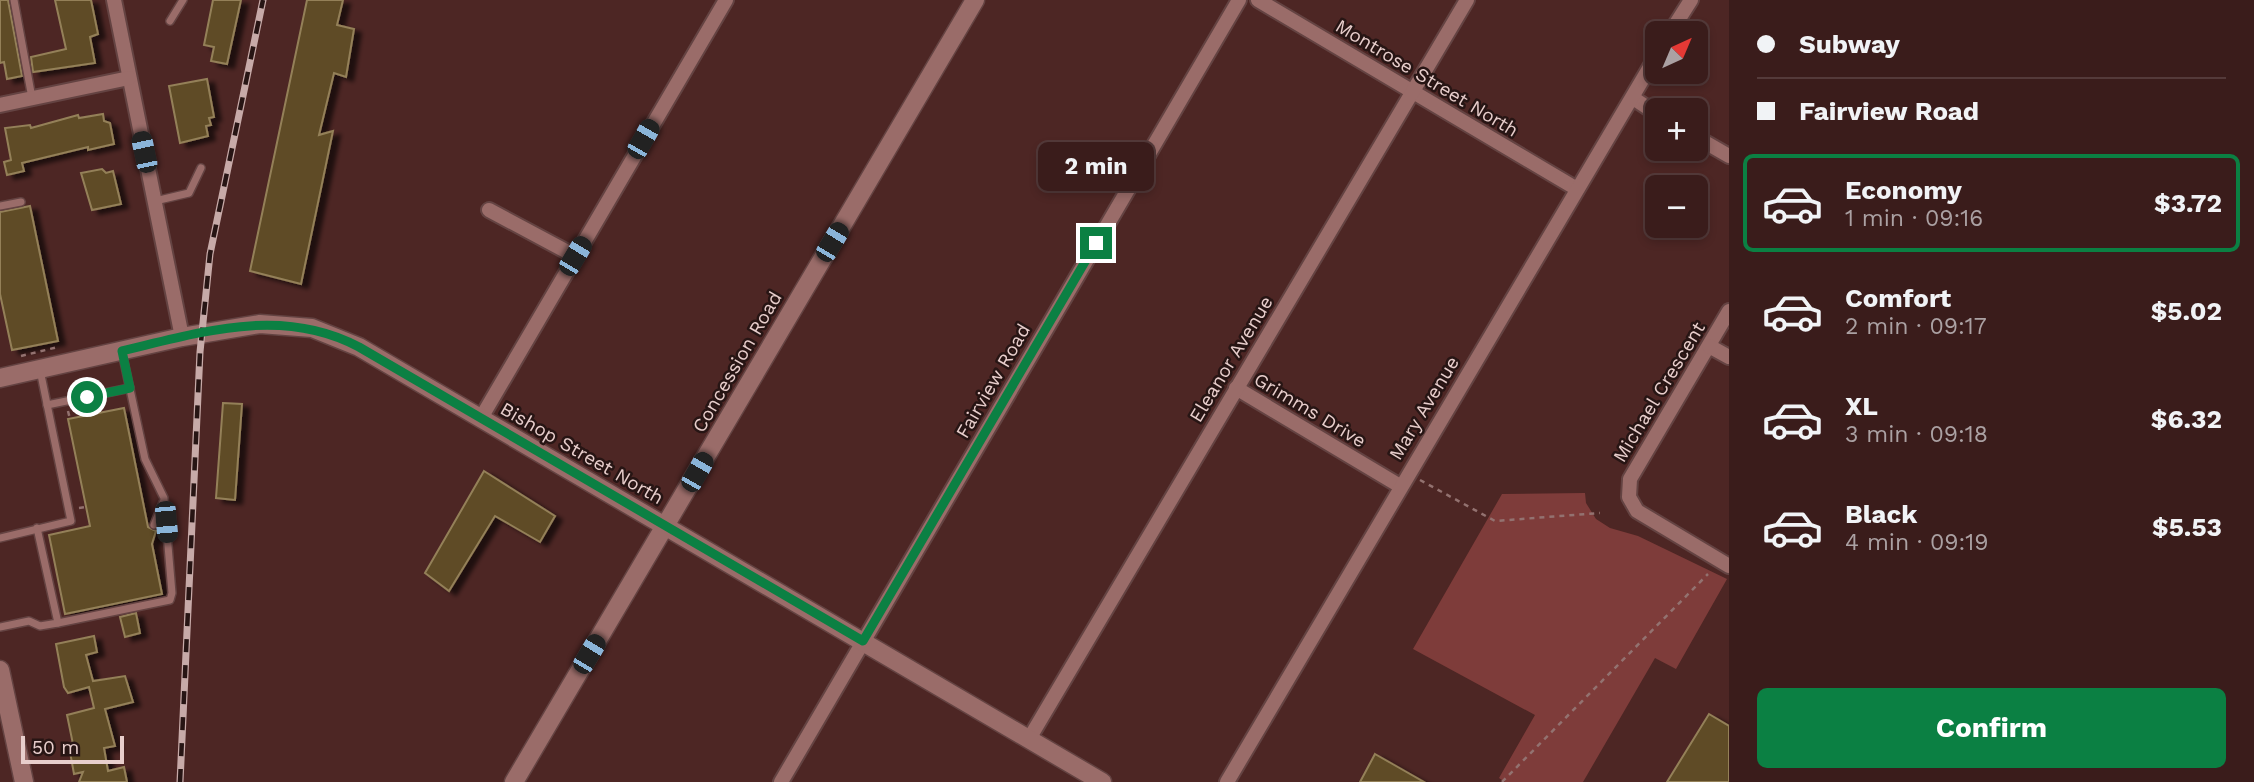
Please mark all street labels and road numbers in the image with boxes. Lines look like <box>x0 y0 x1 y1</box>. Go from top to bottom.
street label: Montrose Street North <box>1331 14 1523 142</box>
street label: Concession Road <box>687 287 787 437</box>
street label: Eleanor Avenue <box>1184 292 1278 426</box>
street label: Michael Crescent <box>1608 318 1710 466</box>
street label: Fairview Road <box>951 320 1035 442</box>
street label: Mary Avenue <box>1384 352 1464 464</box>
street label: Grimms Drive <box>1250 368 1370 452</box>
street label: Bishop Street North <box>496 397 668 509</box>

